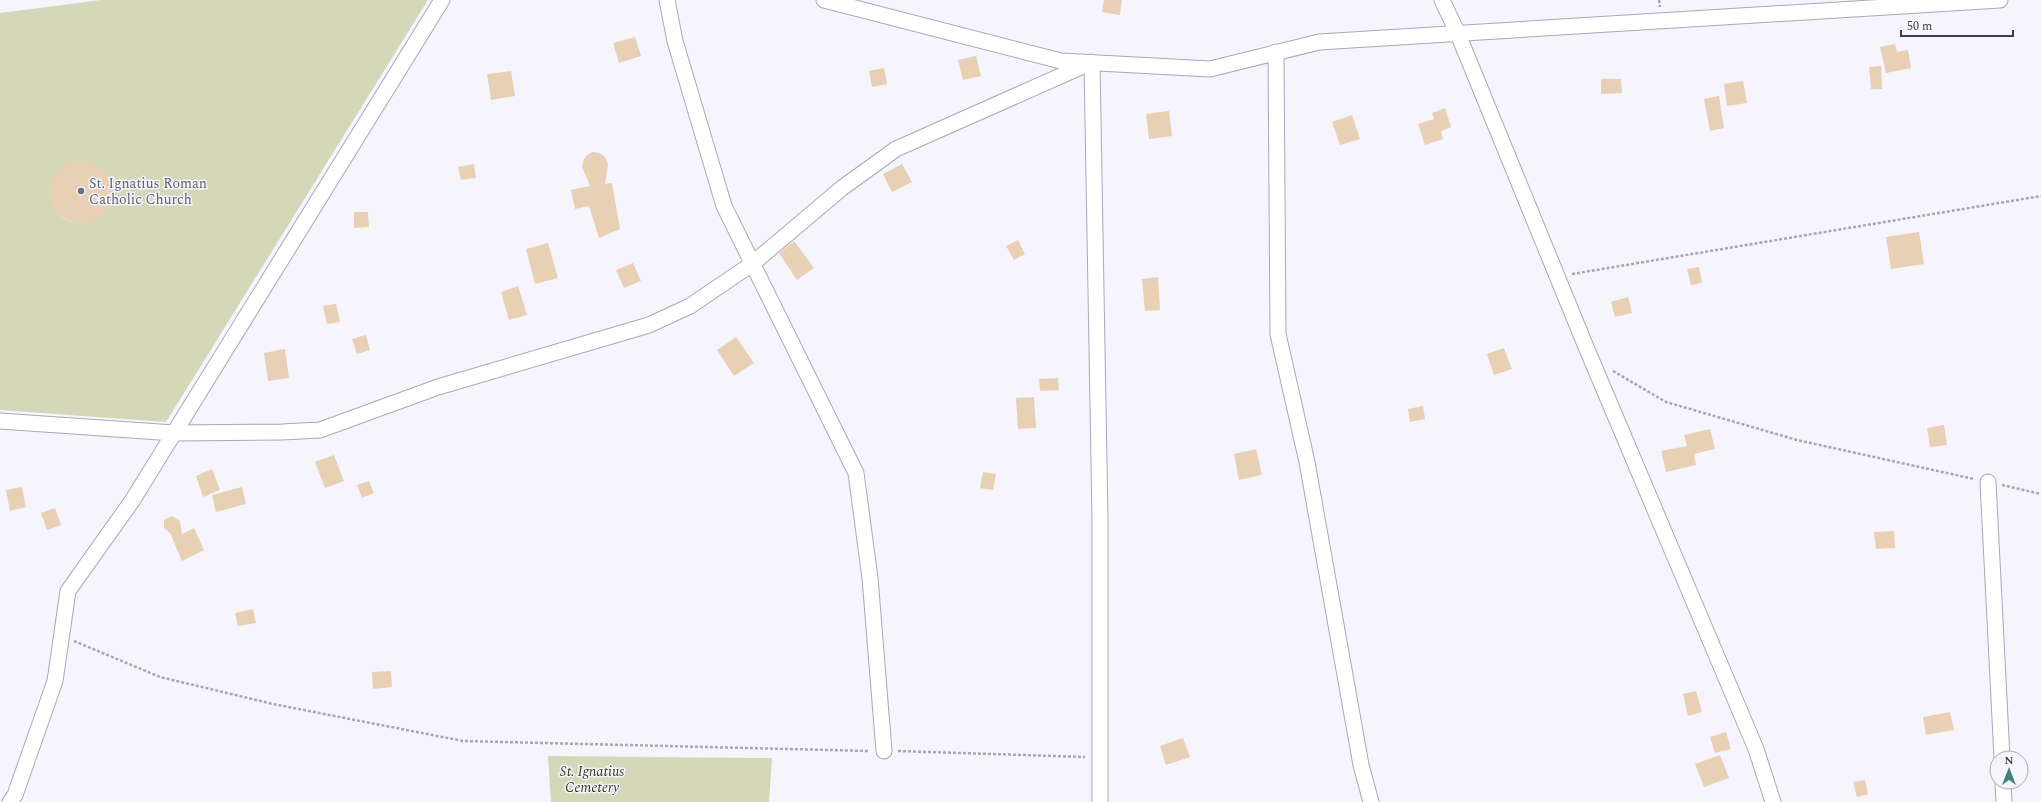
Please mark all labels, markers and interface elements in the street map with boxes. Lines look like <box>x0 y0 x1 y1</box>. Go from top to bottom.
scale bar <box>1901 12 2013 38</box>
text: 50 m <box>1907 17 1932 36</box>
place label: St. Ignatius Roman Catholic Church <box>89 173 207 210</box>
marker: St. Ignatius Roman Catholic Church <box>76 186 86 196</box>
north arrow <box>1989 750 2029 790</box>
text: N <box>2005 752 2014 769</box>
park label: St. Ignatius Cemetery <box>560 761 624 798</box>

